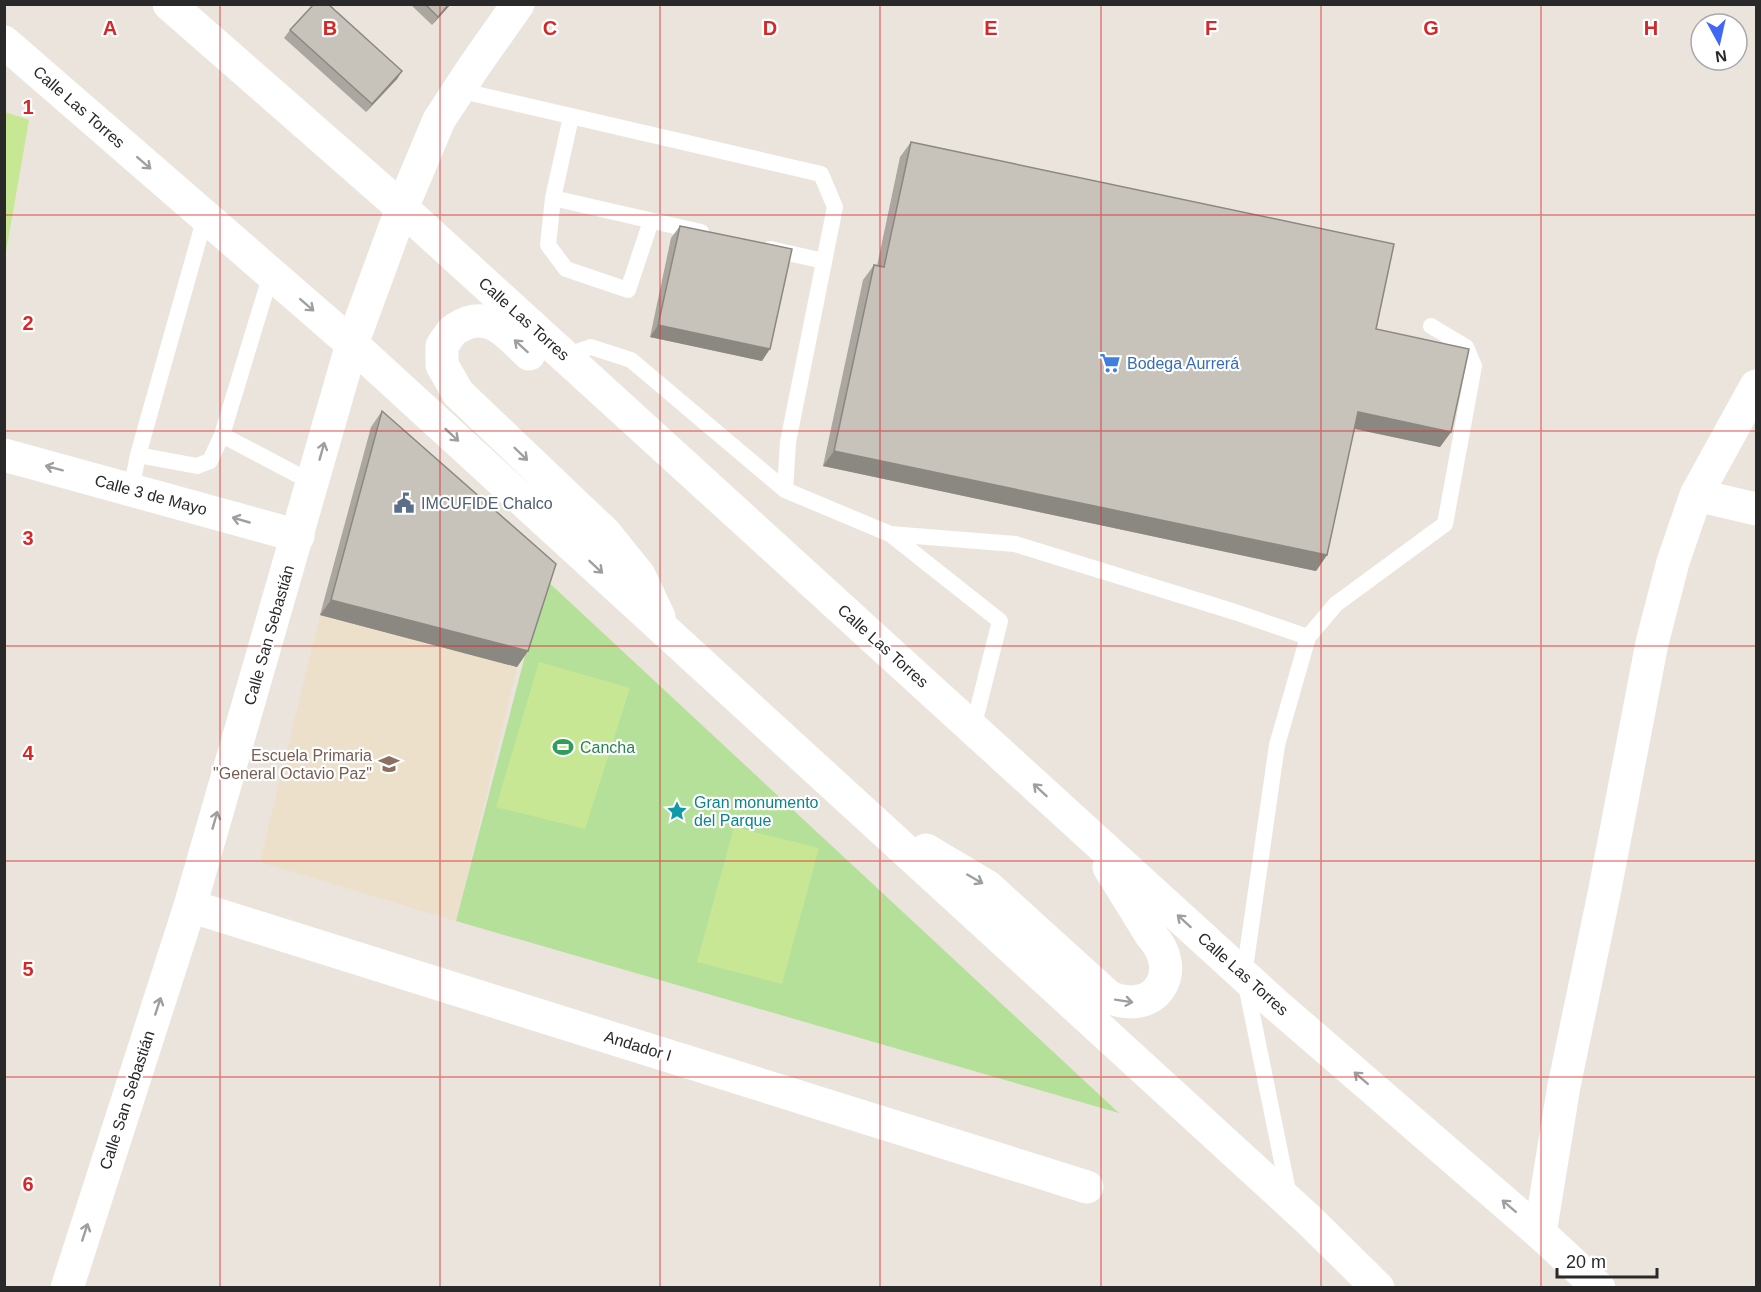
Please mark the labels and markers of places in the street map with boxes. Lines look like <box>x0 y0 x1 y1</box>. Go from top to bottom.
supermarket icon: Bodega Aurrerá <box>1098 351 1122 375</box>
place label: Bodega Aurrerá <box>1127 355 1239 372</box>
public building icon: IMCUFIDE Chalco <box>392 491 416 515</box>
place label: IMCUFIDE Chalco <box>421 495 553 512</box>
sports icon: Cancha <box>551 735 575 759</box>
place label: Cancha <box>580 739 635 756</box>
place label: Escuela Primaria "General Octavio Paz" <box>213 747 372 782</box>
school or university icon: Escuela Primaria "General Octavio Paz" <box>377 752 401 776</box>
place label: Gran monumento del Parque <box>694 794 819 829</box>
place icon: Gran monumento del Parque <box>665 799 689 823</box>

